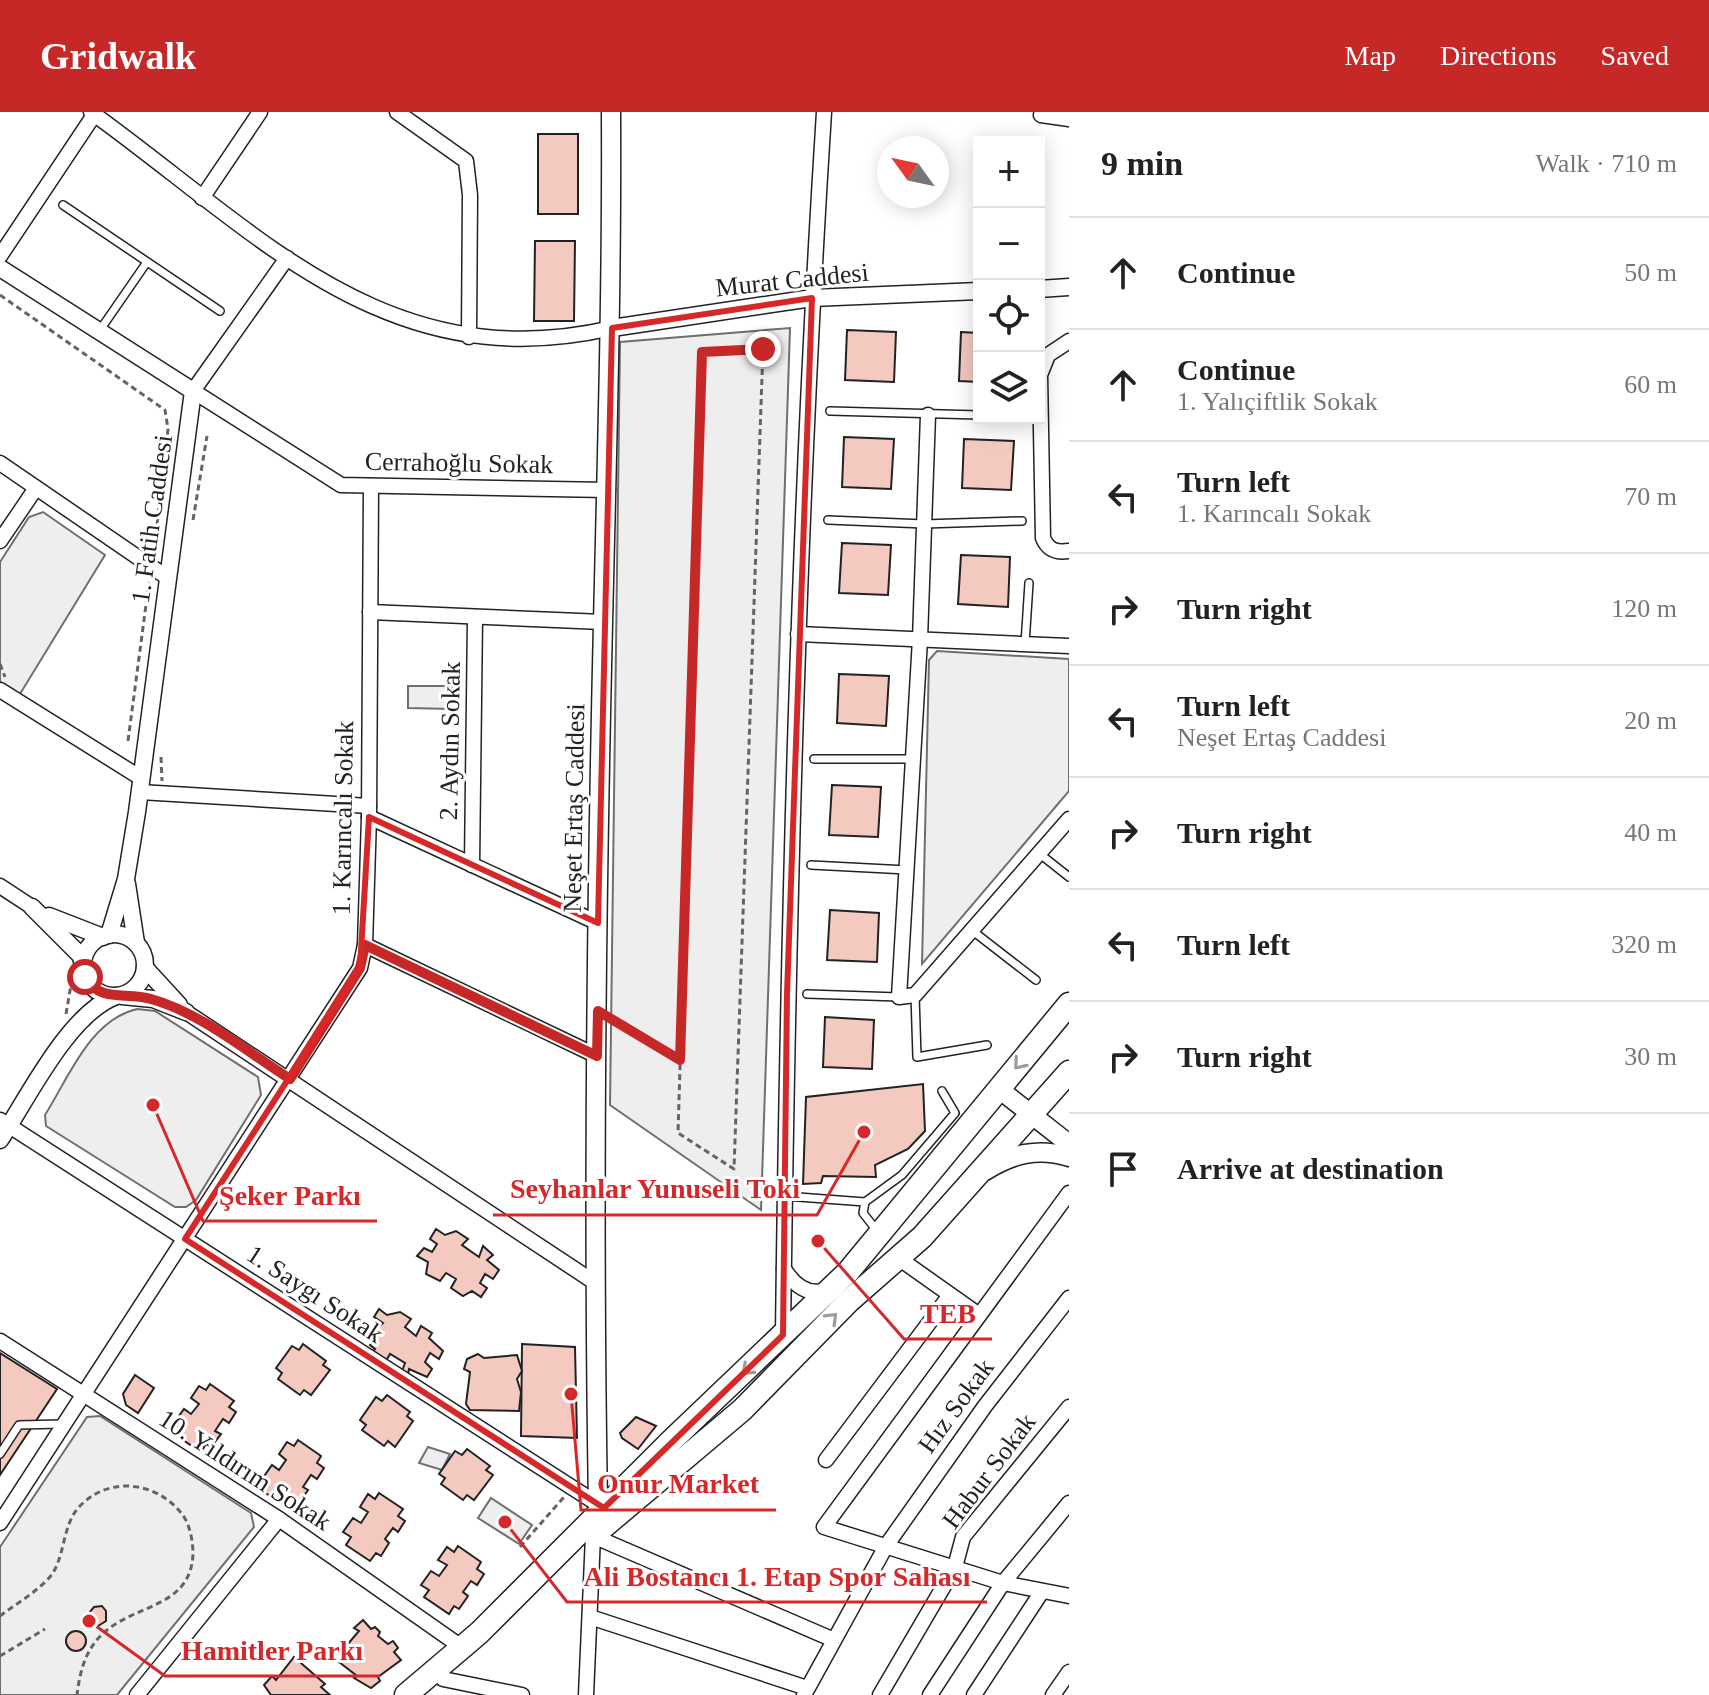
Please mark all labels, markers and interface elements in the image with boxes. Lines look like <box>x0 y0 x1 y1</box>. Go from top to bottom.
text: Gridwalk <box>40 35 196 77</box>
text: Map <box>1345 40 1396 71</box>
text: Directions <box>1440 40 1557 71</box>
text: Saved <box>1601 40 1669 71</box>
north arrow <box>877 136 949 208</box>
map controls <box>973 136 1045 424</box>
button: + <box>973 136 1045 208</box>
text: 9 min <box>1101 145 1183 182</box>
text: Walk · 710 m <box>1535 149 1677 178</box>
button: − <box>973 208 1045 280</box>
icon: ahead <box>1101 251 1145 295</box>
text: Continue <box>1177 256 1295 289</box>
street label: Murat Caddesi <box>714 258 870 302</box>
text: 50 m <box>1624 258 1677 287</box>
button: locate <box>973 280 1045 352</box>
route end <box>745 331 781 367</box>
button: layers <box>973 352 1045 424</box>
text: Continue <box>1177 353 1295 386</box>
icon: ahead <box>1101 363 1145 407</box>
text: 60 m <box>1624 370 1677 399</box>
text: 1. Yalıçiftlik Sokak <box>1177 387 1378 416</box>
street label: 1. Fatih Caddesi <box>126 433 178 605</box>
street label: Cerrahoğlu Sokak <box>365 447 553 479</box>
text: Turn left <box>1177 465 1290 498</box>
icon: left <box>1101 475 1145 519</box>
text: 70 m <box>1624 482 1677 511</box>
text: 1. Karıncalı Sokak <box>1177 499 1371 528</box>
icon: right <box>1101 587 1145 631</box>
text: Turn right <box>1177 592 1312 625</box>
text: 120 m <box>1611 594 1677 623</box>
street label: 2. Aydın Sokak <box>434 661 466 821</box>
text: Turn left <box>1177 689 1290 722</box>
icon: left <box>1101 699 1145 743</box>
street label: Neşet Ertaş Caddesi <box>558 703 590 913</box>
text: 20 m <box>1624 706 1677 735</box>
street label: 1. Karıncalı Sokak <box>327 721 359 915</box>
text: Neşet Ertaş Caddesi <box>1177 723 1386 752</box>
icon: right <box>1101 811 1145 855</box>
text: Turn right <box>1177 816 1312 849</box>
text: 40 m <box>1624 818 1677 847</box>
icon: left <box>1101 923 1145 967</box>
text: Turn left <box>1177 928 1290 961</box>
text: 320 m <box>1611 930 1677 959</box>
route start <box>67 959 103 995</box>
icon: right <box>1101 1035 1145 1079</box>
text: Turn right <box>1177 1040 1312 1073</box>
text: 30 m <box>1624 1042 1677 1071</box>
one-way arrow <box>1014 1055 1029 1069</box>
icon: arrive <box>1101 1147 1145 1191</box>
text: Arrive at destination <box>1177 1152 1444 1185</box>
callout: Seyhanlar Yunuseli Toki <box>493 1163 817 1215</box>
callout: Şeker Parkı <box>203 1169 377 1221</box>
text: Seyhanlar Yunuseli Toki <box>510 1173 800 1204</box>
text: Şeker Parkı <box>219 1180 361 1211</box>
street label: 1. Saygı Sokak <box>241 1239 389 1349</box>
callout: TEB <box>904 1287 992 1339</box>
text: TEB <box>920 1298 976 1329</box>
one-way arrow <box>823 1313 837 1327</box>
street label: Hız Sokak <box>912 1353 1000 1459</box>
one-way arrow <box>741 1360 756 1374</box>
street label: 10. Yıldırım Sokak <box>154 1404 336 1536</box>
street label: Habur Sokak <box>936 1408 1042 1534</box>
callout: Onur Market <box>581 1458 776 1510</box>
text: Onur Market <box>597 1468 760 1499</box>
callout: Ali Bostancı 1. Etap Spor Sahası <box>567 1550 987 1602</box>
text: Ali Bostancı 1. Etap Spor Sahası <box>584 1561 971 1592</box>
callout: Hamitler Parkı <box>165 1624 380 1676</box>
text: Hamitler Parkı <box>181 1635 363 1666</box>

